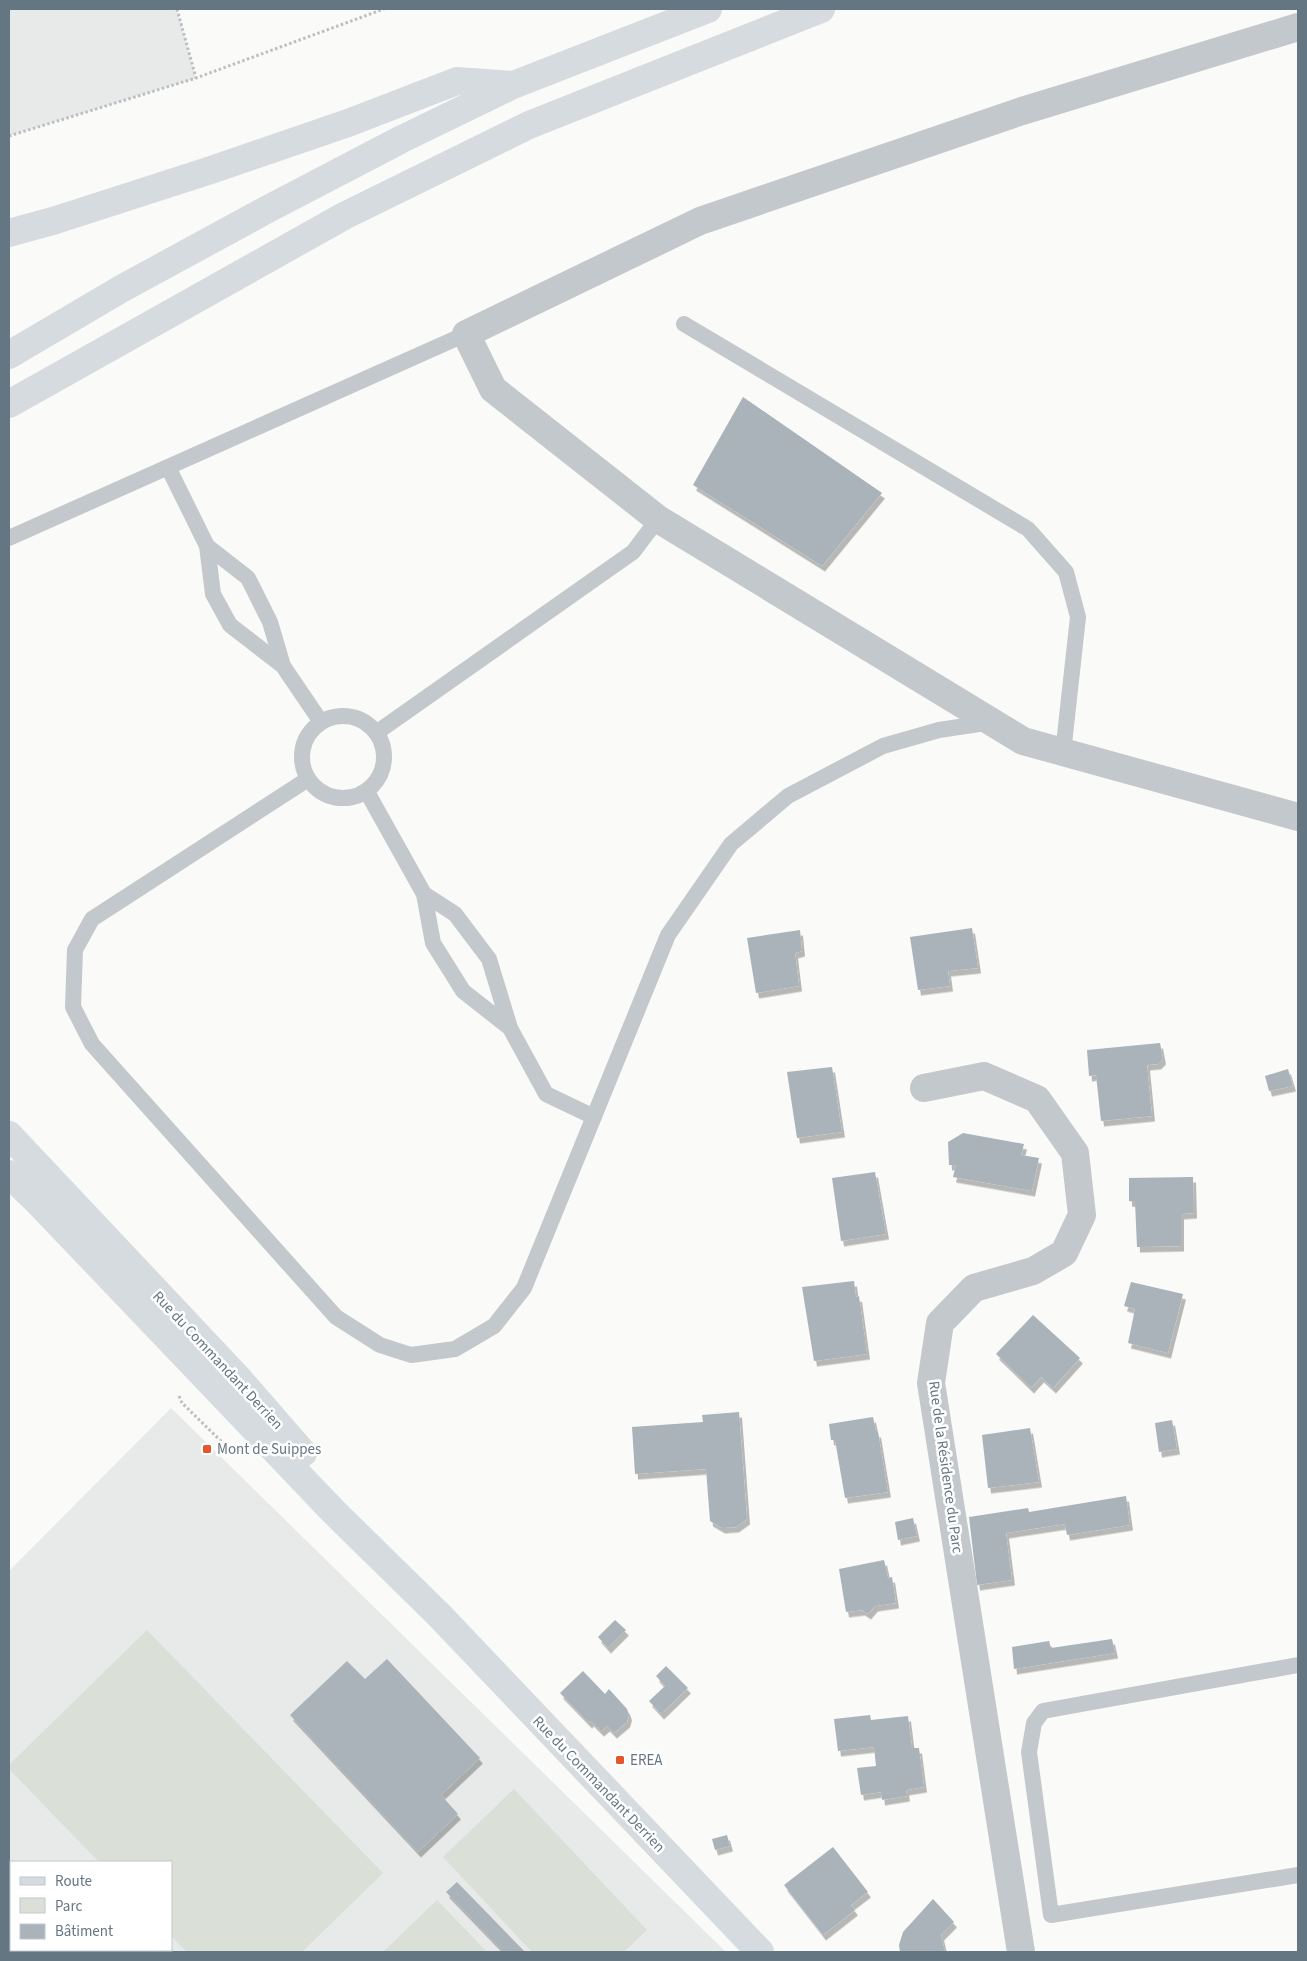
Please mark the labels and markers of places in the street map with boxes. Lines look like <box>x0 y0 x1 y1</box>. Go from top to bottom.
place label: Mont de Suippes <box>217 1439 321 1460</box>
marker: Mont de Suippes <box>201 1443 213 1455</box>
place label: EREA <box>630 1750 663 1771</box>
marker: EREA <box>614 1754 626 1766</box>

